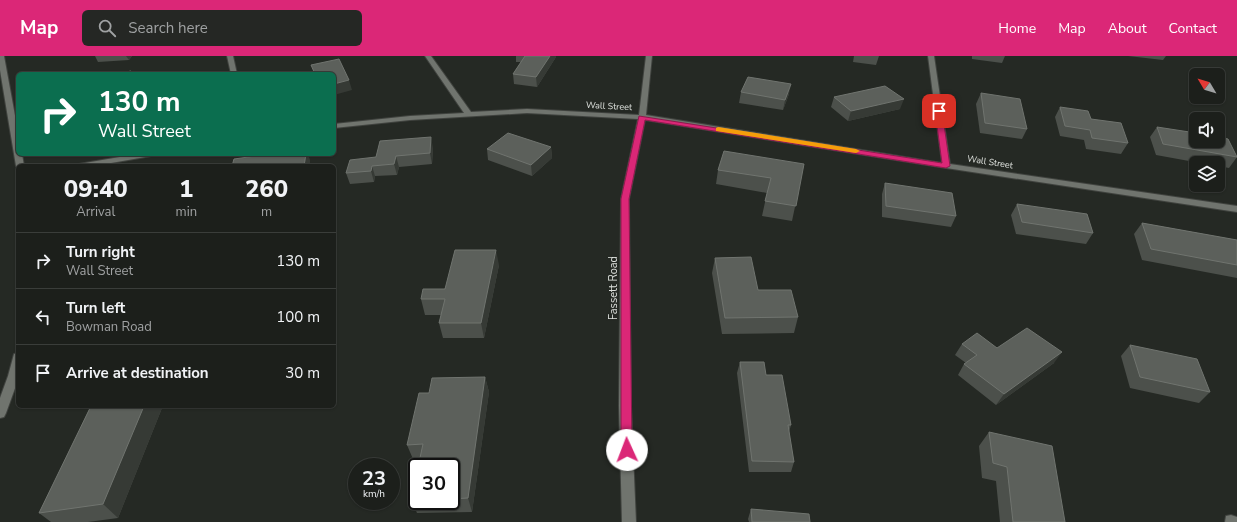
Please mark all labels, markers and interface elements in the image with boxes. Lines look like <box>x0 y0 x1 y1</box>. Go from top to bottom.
search box <box>82 10 362 46</box>
text: Map <box>20 15 58 41</box>
icon: search <box>96 17 118 39</box>
text: Search here <box>128 18 208 38</box>
text: Home <box>998 19 1036 38</box>
text: Map <box>1058 19 1086 38</box>
text: About <box>1108 19 1147 38</box>
text: Contact <box>1169 19 1217 38</box>
north arrow <box>1189 68 1225 104</box>
map controls <box>1189 68 1225 192</box>
text: 130 m <box>98 83 181 121</box>
icon: right <box>32 88 84 140</box>
pin <box>922 94 956 128</box>
street label: Wall Street <box>586 99 633 113</box>
icon: arrive <box>928 100 950 122</box>
button: sound <box>1189 112 1225 148</box>
text: Wall Street <box>98 119 191 143</box>
street label: Wall Street <box>966 152 1015 172</box>
button: layers <box>1189 156 1225 192</box>
text: 09:40 <box>64 173 128 205</box>
text: 1 <box>179 173 194 205</box>
text: 260 <box>245 173 288 205</box>
text: Arrival <box>76 203 115 221</box>
text: min <box>176 203 197 221</box>
text: m <box>261 203 272 221</box>
text: Turn right <box>66 242 135 262</box>
icon: right <box>32 250 54 272</box>
text: 130 m <box>276 251 320 271</box>
street label: Fassett Road <box>606 256 621 320</box>
text: Wall Street <box>66 262 133 280</box>
text: Turn left <box>66 298 125 318</box>
icon: left <box>32 306 54 328</box>
text: 100 m <box>276 307 320 327</box>
text: Bowman Road <box>66 318 152 336</box>
icon: arrive <box>32 362 54 384</box>
text: Arrive at destination <box>66 363 209 383</box>
text: 30 m <box>285 363 320 383</box>
position arrow <box>606 429 648 471</box>
speed limit sign: 30 <box>408 458 460 510</box>
text: 23 <box>362 465 386 492</box>
text: km/h <box>363 487 385 501</box>

